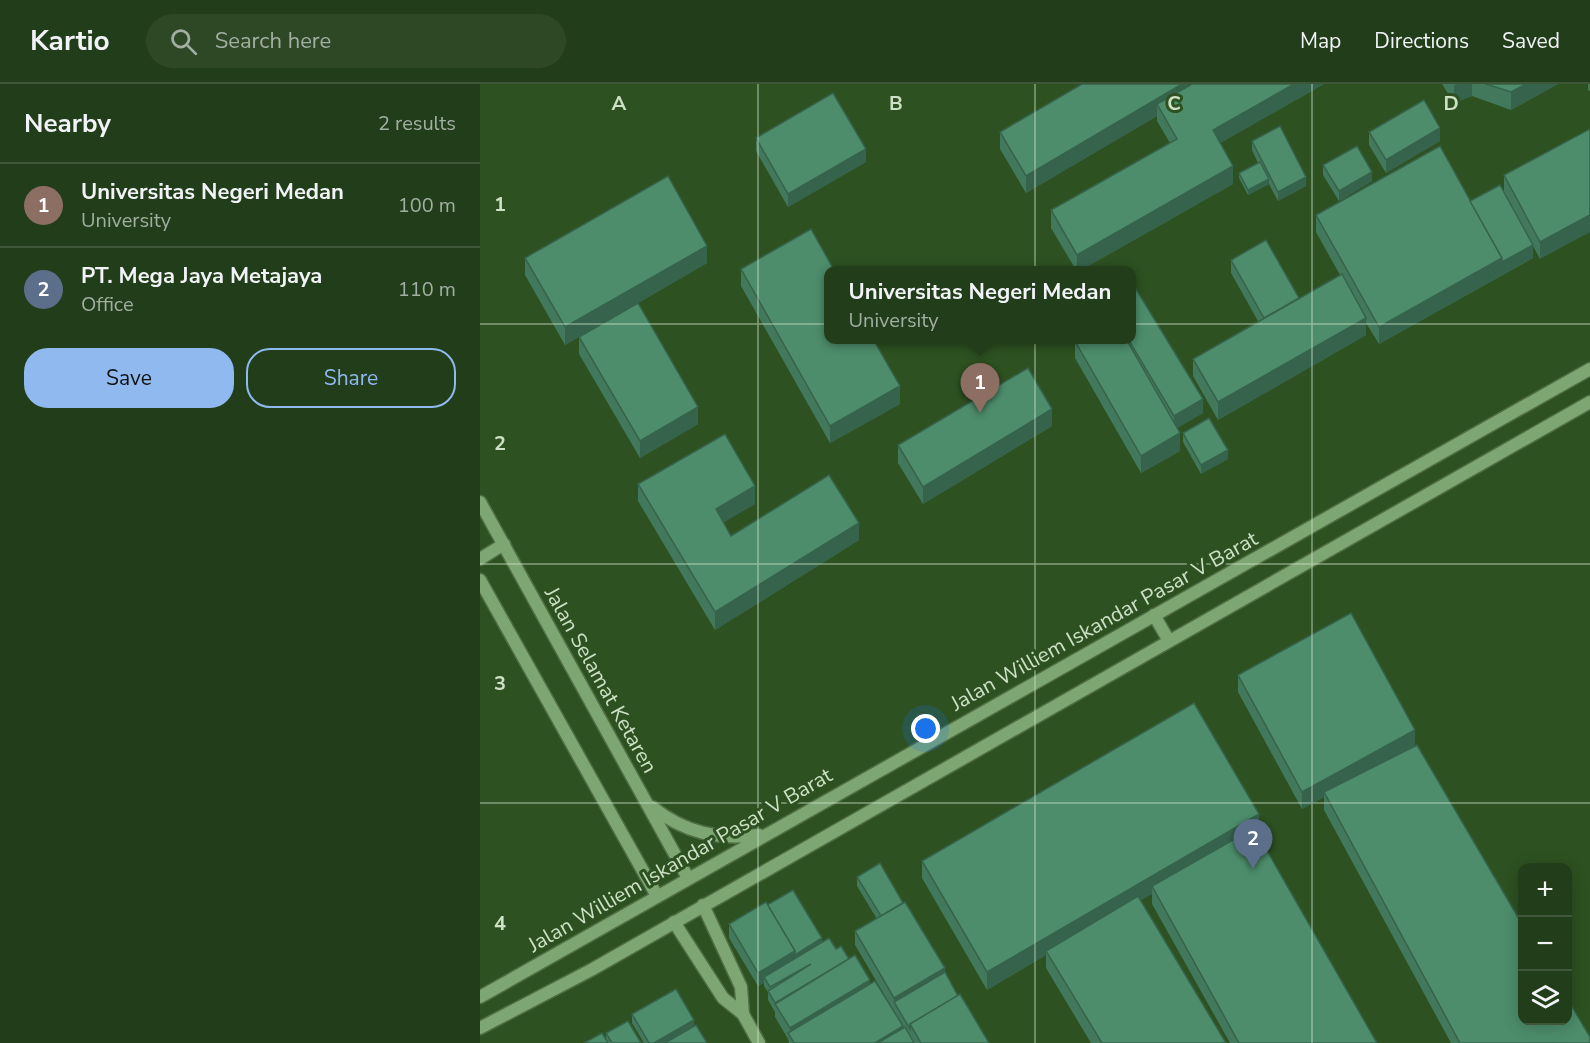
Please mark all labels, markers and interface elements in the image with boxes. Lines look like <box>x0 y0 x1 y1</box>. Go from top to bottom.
search box <box>146 14 566 68</box>
text: Kartio <box>30 22 110 60</box>
icon: search <box>167 25 200 58</box>
text: Search here <box>215 26 331 56</box>
text: Map <box>1300 27 1341 55</box>
text: Directions <box>1374 27 1469 55</box>
text: Saved <box>1502 27 1560 55</box>
text: A <box>612 90 627 117</box>
text: B <box>889 90 903 117</box>
text: C <box>1167 90 1181 117</box>
text: D <box>1443 90 1459 117</box>
text: Nearby <box>24 106 111 141</box>
text: 2 results <box>378 110 456 137</box>
text: Universitas Negeri Medan <box>81 177 344 207</box>
text: 1 <box>494 191 506 218</box>
text: 1 <box>38 192 50 219</box>
text: 100 m <box>398 192 456 219</box>
text: University <box>81 207 171 234</box>
text: PT. Mega Jaya Metajaya <box>81 261 322 291</box>
popup <box>824 266 1136 344</box>
text: 2 <box>38 276 50 303</box>
text: 110 m <box>398 276 456 303</box>
text: Universitas Negeri Medan <box>849 277 1111 307</box>
text: Office <box>81 291 134 318</box>
text: University <box>849 307 939 334</box>
button: Save <box>24 348 234 408</box>
button: Share <box>246 348 456 408</box>
pin: 1 <box>960 364 1000 413</box>
text: 2 <box>494 430 506 457</box>
street label: Jalan Williem Iskandar Pasar V Barat <box>945 524 1263 718</box>
street label: Jalan Selamat Ketaren <box>538 581 664 778</box>
text: 3 <box>494 670 506 697</box>
your location <box>911 714 940 743</box>
street label: Jalan Williem Iskandar Pasar V Barat <box>522 761 838 959</box>
pin: 2 <box>1234 820 1272 869</box>
map controls <box>1518 863 1572 1025</box>
button: + <box>1518 863 1572 917</box>
text: 4 <box>494 910 506 937</box>
button: − <box>1518 917 1572 971</box>
button: layers <box>1518 971 1572 1025</box>

